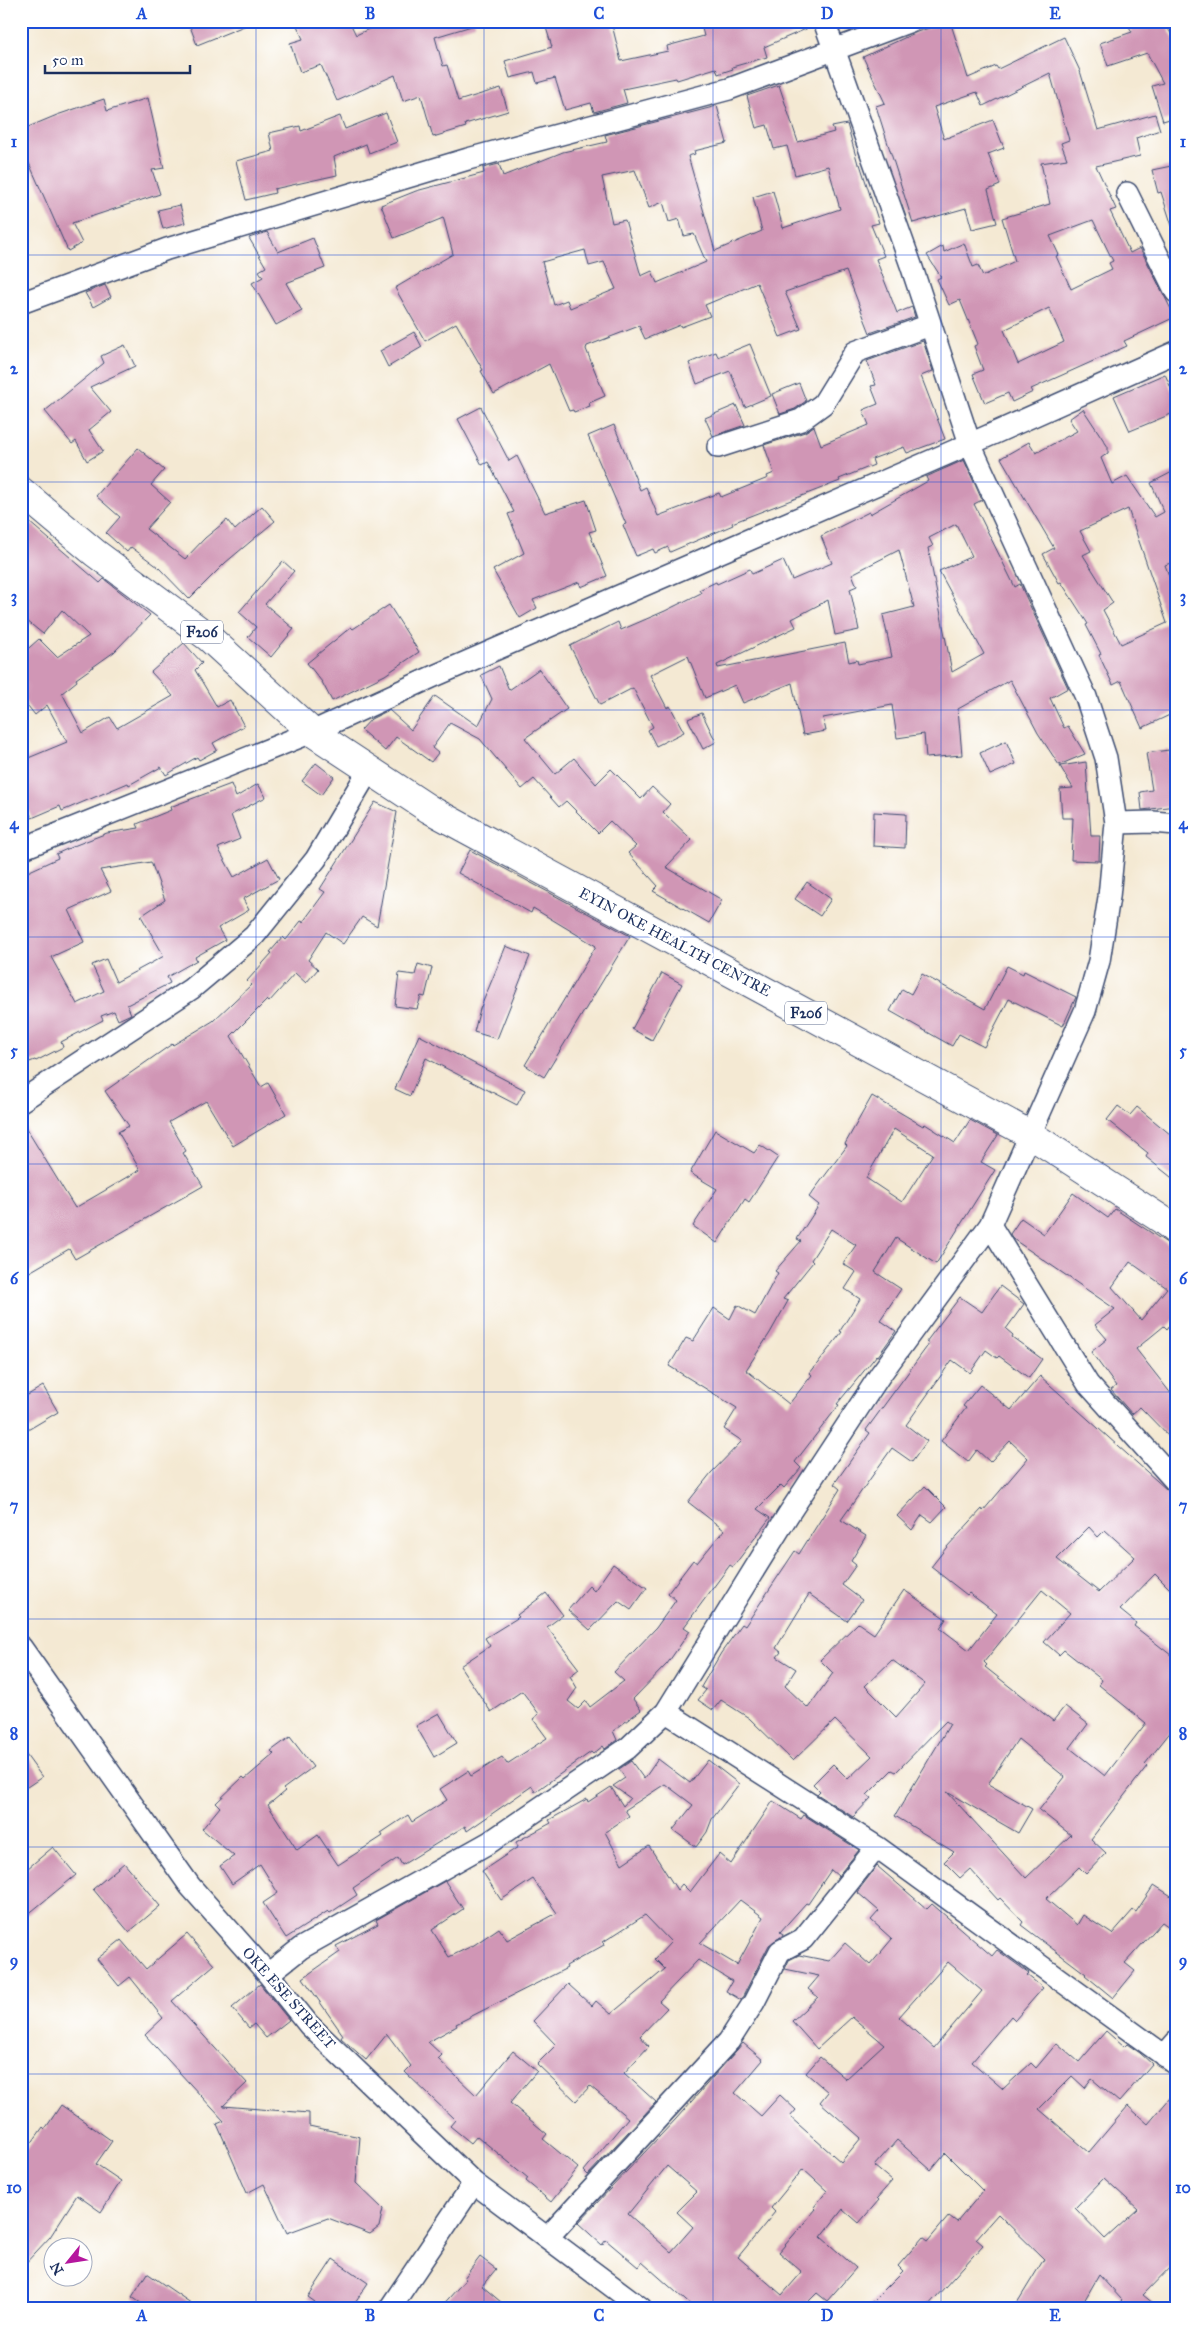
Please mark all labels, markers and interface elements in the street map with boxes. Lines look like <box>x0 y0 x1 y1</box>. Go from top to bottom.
text: A <box>136 4 148 23</box>
text: B <box>365 4 375 23</box>
text: C <box>594 4 605 23</box>
text: D <box>821 4 834 23</box>
text: E <box>1049 4 1061 23</box>
scale bar <box>45 42 190 74</box>
text: 50 m <box>52 51 84 69</box>
text: 1 <box>11 132 18 151</box>
text: 1 <box>1180 132 1187 151</box>
text: 2 <box>10 359 19 378</box>
text: 2 <box>1179 359 1188 378</box>
text: 3 <box>11 587 17 607</box>
text: 3 <box>1180 587 1186 607</box>
road number: F206 <box>181 620 223 644</box>
text: 4 <box>10 814 20 834</box>
text: 4 <box>1179 814 1189 834</box>
street label: EYIN OKE HEALTH CENTRE <box>576 884 774 1001</box>
road number: F206 <box>785 1001 827 1024</box>
text: 5 <box>10 1041 18 1060</box>
text: 5 <box>1179 1041 1187 1060</box>
text: 6 <box>10 1269 19 1288</box>
text: 6 <box>1179 1269 1188 1288</box>
text: 7 <box>10 1496 19 1515</box>
text: 7 <box>1179 1496 1188 1515</box>
text: 8 <box>10 1724 18 1743</box>
text: 8 <box>1179 1724 1187 1743</box>
street label: OKE ESE STREET <box>239 1943 339 2053</box>
text: 9 <box>10 1951 18 1971</box>
text: 9 <box>1179 1951 1187 1971</box>
text: 10 <box>6 2178 22 2197</box>
text: 10 <box>1175 2178 1191 2197</box>
north arrow <box>42 2236 92 2286</box>
text: N <box>47 2259 68 2278</box>
text: A <box>136 2306 148 2325</box>
text: B <box>365 2306 375 2325</box>
text: C <box>594 2306 605 2325</box>
text: D <box>821 2306 834 2325</box>
text: E <box>1049 2306 1061 2325</box>

